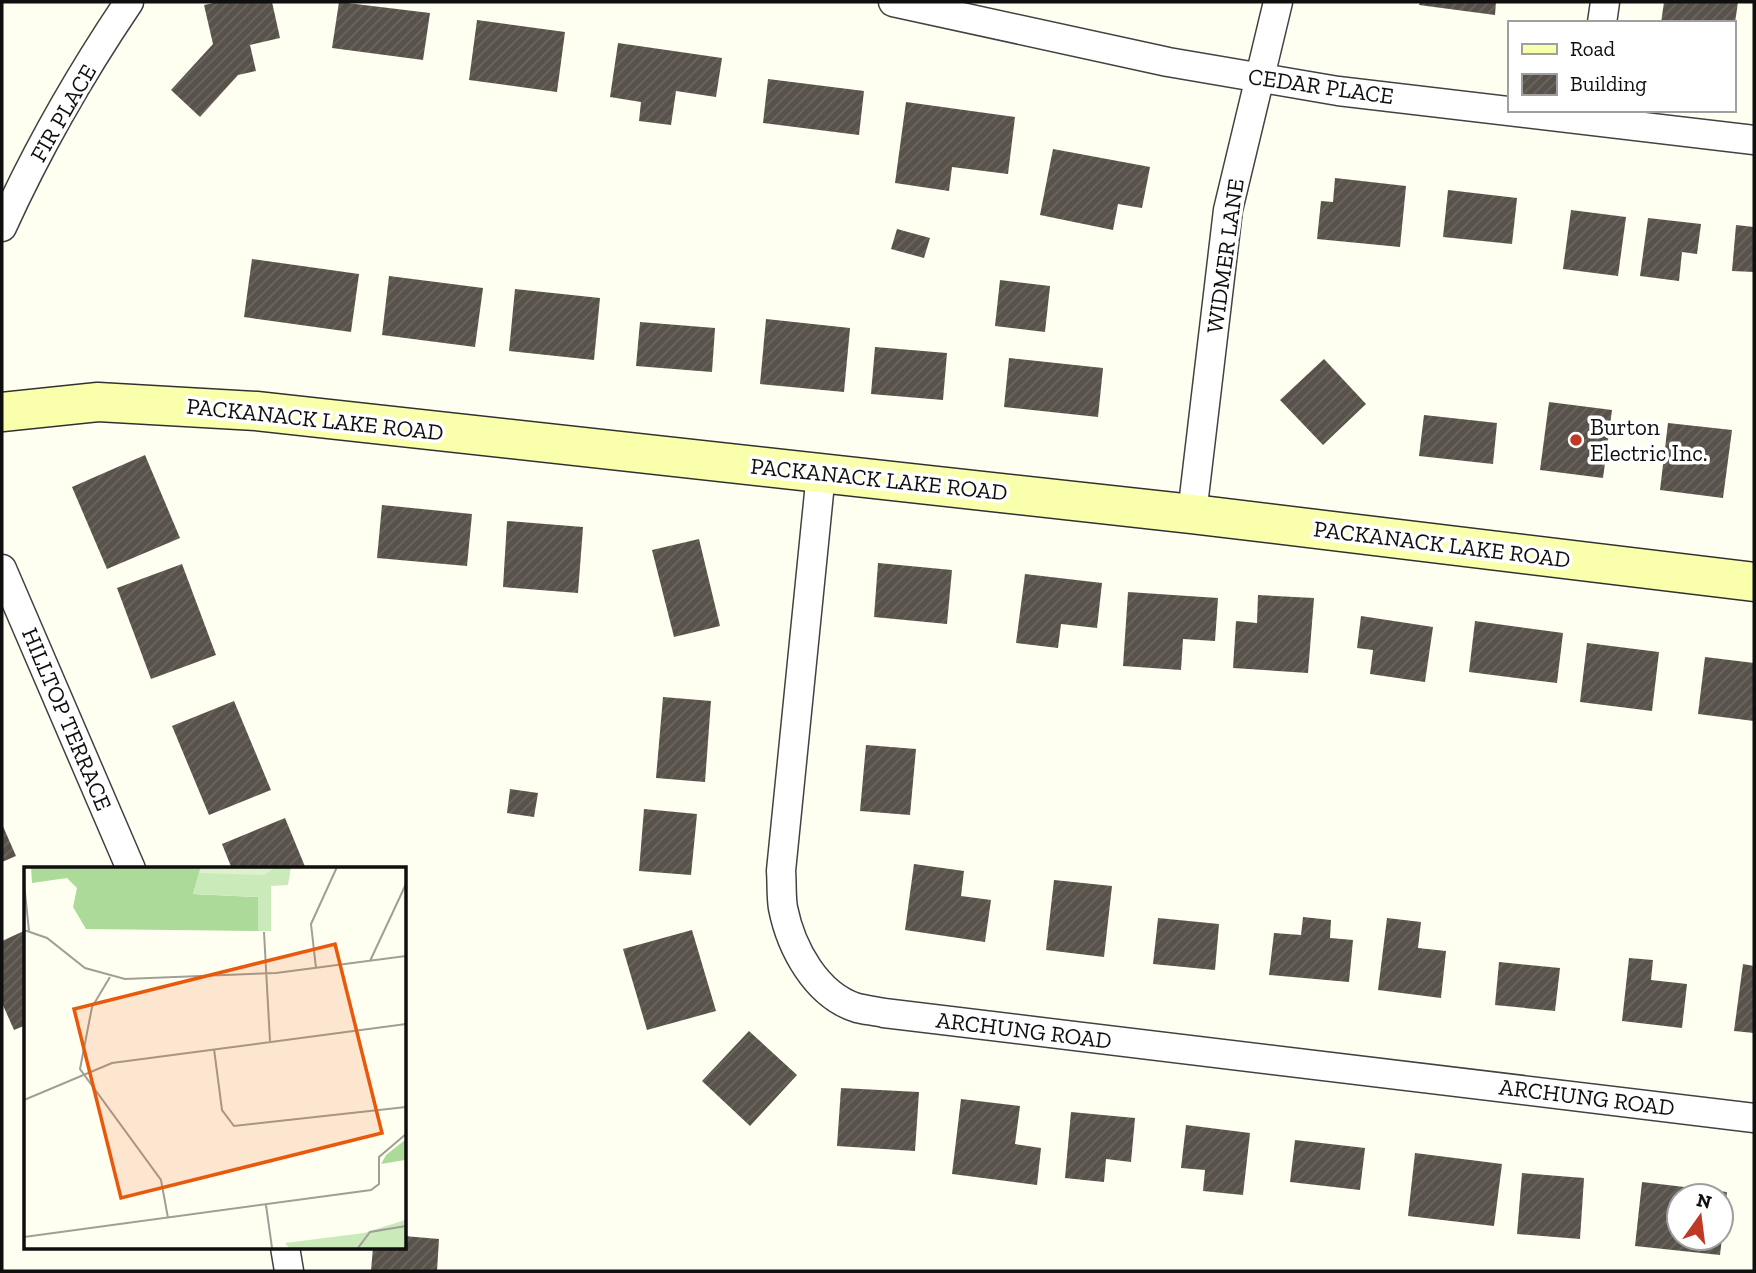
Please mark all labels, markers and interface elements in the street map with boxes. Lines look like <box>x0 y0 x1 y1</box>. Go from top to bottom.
legend <box>1508 21 1735 112</box>
text: Road <box>1570 36 1616 61</box>
street label: FIR PLACE <box>24 59 102 167</box>
street label: CEDAR PLACE <box>1247 62 1395 110</box>
text: Building <box>1570 71 1647 96</box>
street label: WIDMER LANE <box>1200 177 1250 335</box>
street label: PACKANACK LAKE ROAD <box>185 392 445 446</box>
place label: Burton Electric Inc. <box>1590 413 1708 467</box>
marker: Burton Electric Inc. <box>1568 432 1584 448</box>
street label: PACKANACK LAKE ROAD <box>749 452 1009 506</box>
street label: PACKANACK LAKE ROAD <box>1312 514 1572 574</box>
street label: HILLTOP TERRACE <box>16 624 118 814</box>
inset map <box>24 867 406 1248</box>
street label: ARCHUNG ROAD <box>935 1005 1113 1055</box>
street label: ARCHUNG ROAD <box>1498 1072 1676 1122</box>
north arrow <box>1665 1182 1735 1252</box>
text: N <box>1694 1188 1714 1214</box>

